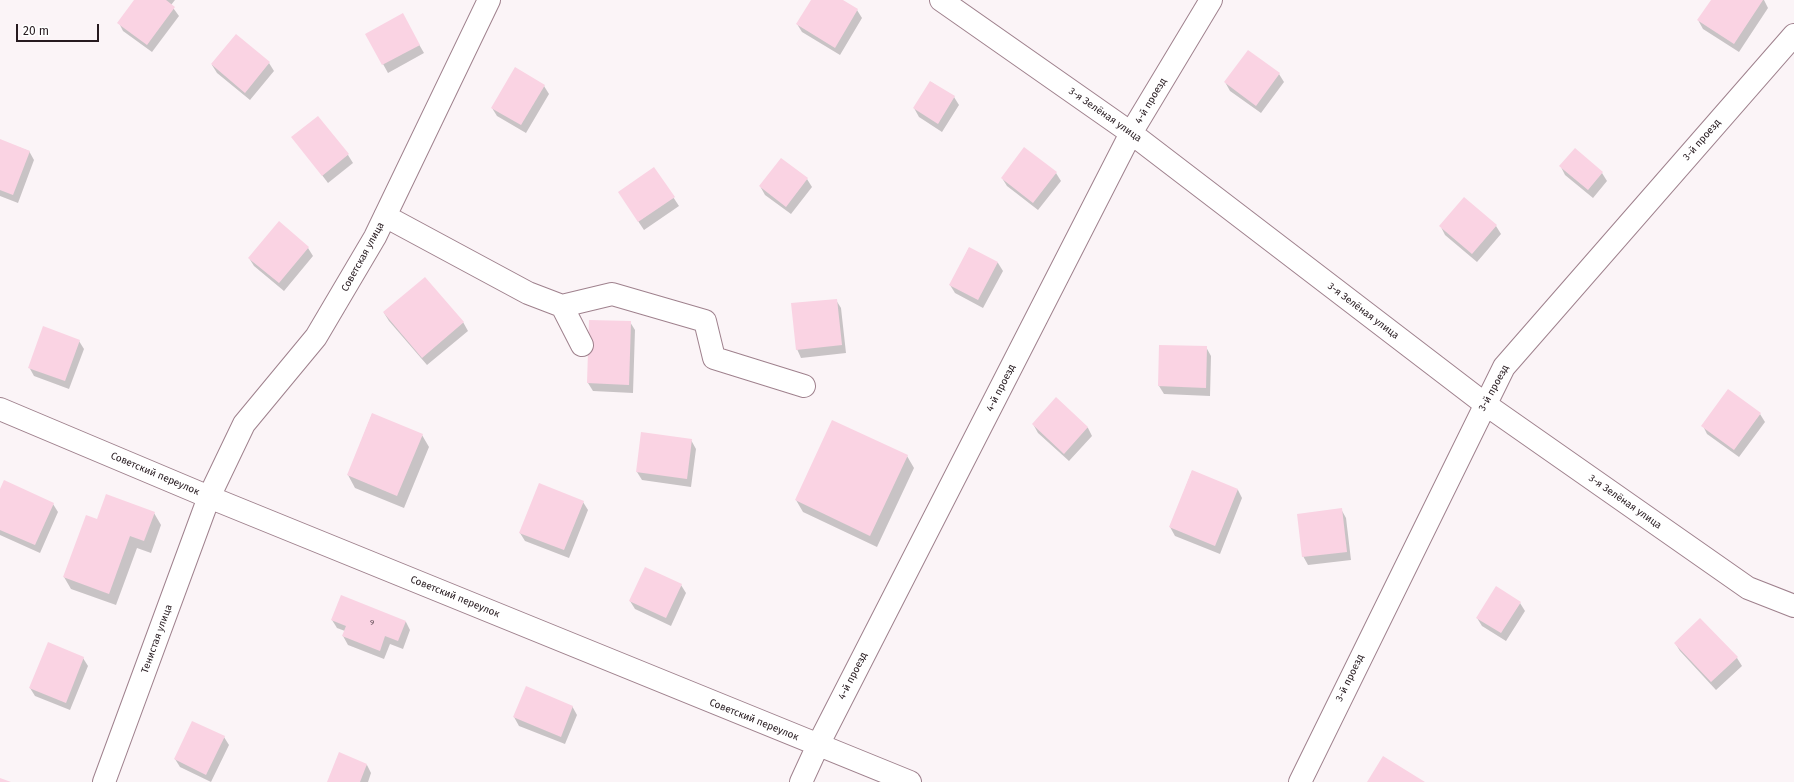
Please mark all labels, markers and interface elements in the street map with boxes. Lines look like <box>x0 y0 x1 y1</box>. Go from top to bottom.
scale bar <box>18 16 101 42</box>
text: 20 m <box>23 24 49 38</box>
street label: 4-й проезд <box>1133 76 1169 126</box>
street label: 3-я Зелёная улица <box>1066 85 1144 145</box>
street label: 3-й проезд <box>1681 117 1723 163</box>
street label: Советская улица <box>339 220 387 294</box>
street label: 3-я Зелёная улица <box>1325 280 1401 342</box>
street label: 4-й проезд <box>984 362 1018 414</box>
street label: 3-й проезд <box>1476 363 1512 413</box>
street label: Советский переулок <box>109 450 201 498</box>
street label: 3-я Зелёная улица <box>1586 472 1664 532</box>
street label: Советский переулок <box>409 574 501 620</box>
street label: Тенистая улица <box>139 603 175 675</box>
house number: 9 <box>370 618 374 628</box>
street label: 4-й проезд <box>836 650 870 702</box>
street label: 3-й проезд <box>1333 652 1367 704</box>
street label: Советский переулок <box>708 697 800 743</box>

